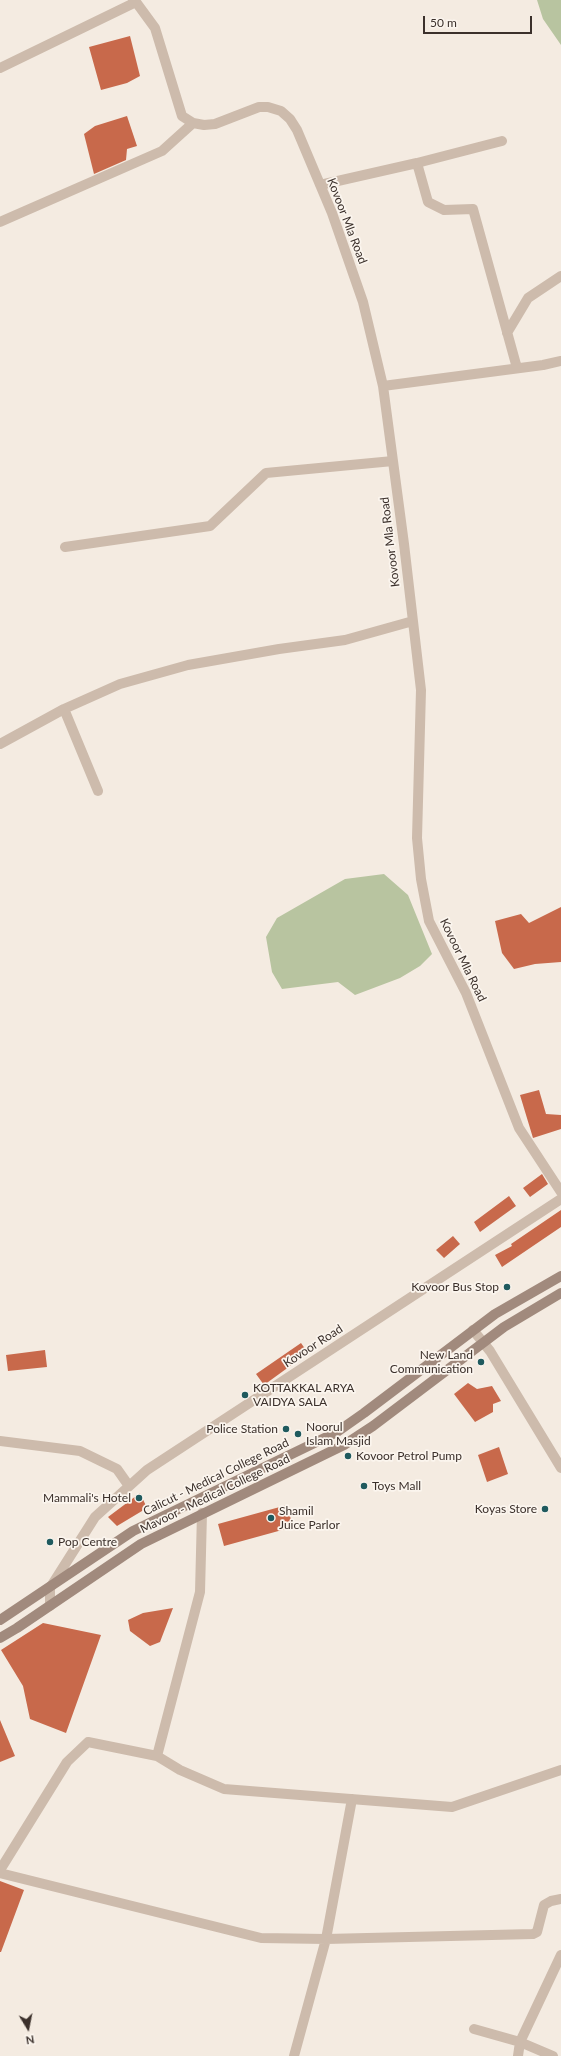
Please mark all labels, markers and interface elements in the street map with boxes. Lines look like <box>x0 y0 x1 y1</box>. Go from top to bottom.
scale bar <box>425 8 534 34</box>
text: 50 m <box>430 15 457 30</box>
street label: Kovoor Mla Road <box>324 176 370 266</box>
street label: Kovoor Mla Road <box>377 496 403 588</box>
street label: Kovoor Mla Road <box>437 916 489 1004</box>
place label: Kovoor Bus Stop <box>411 1280 499 1294</box>
marker: Kovoor Bus Stop <box>502 1282 512 1292</box>
street label: Kovoor Road <box>281 1321 345 1371</box>
place label: New Land Communication <box>390 1348 473 1376</box>
marker: New Land Communication <box>476 1357 486 1367</box>
place label: KOTTAKKAL ARYA VAIDYA SALA <box>253 1381 354 1409</box>
marker: KOTTAKKAL ARYA VAIDYA SALA <box>240 1390 250 1400</box>
place label: Noorul Islam Masjid <box>306 1420 371 1448</box>
place label: Police Station <box>206 1422 278 1436</box>
marker: Police Station <box>281 1424 291 1434</box>
marker: Noorul Islam Masjid <box>293 1429 303 1439</box>
street label: Calicut - Medical College Road <box>141 1435 291 1519</box>
place label: Kovoor Petrol Pump <box>356 1449 462 1463</box>
street label: Mavoor - Medical College Road <box>138 1451 292 1537</box>
marker: Kovoor Petrol Pump <box>343 1451 353 1461</box>
place label: Toys Mall <box>372 1479 421 1493</box>
marker: Toys Mall <box>359 1481 369 1491</box>
place label: Mammali's Hotel <box>43 1491 131 1505</box>
marker: Mammali's Hotel <box>134 1493 144 1503</box>
place label: Koyas Store <box>475 1502 537 1516</box>
place label: Shamil Juice Parlor <box>279 1504 340 1532</box>
marker: Koyas Store <box>540 1504 550 1514</box>
marker: Shamil Juice Parlor <box>266 1513 276 1523</box>
place label: Pop Centre <box>58 1535 117 1549</box>
marker: Pop Centre <box>45 1537 55 1547</box>
north arrow <box>8 2008 48 2048</box>
text: N <box>25 2033 35 2047</box>

